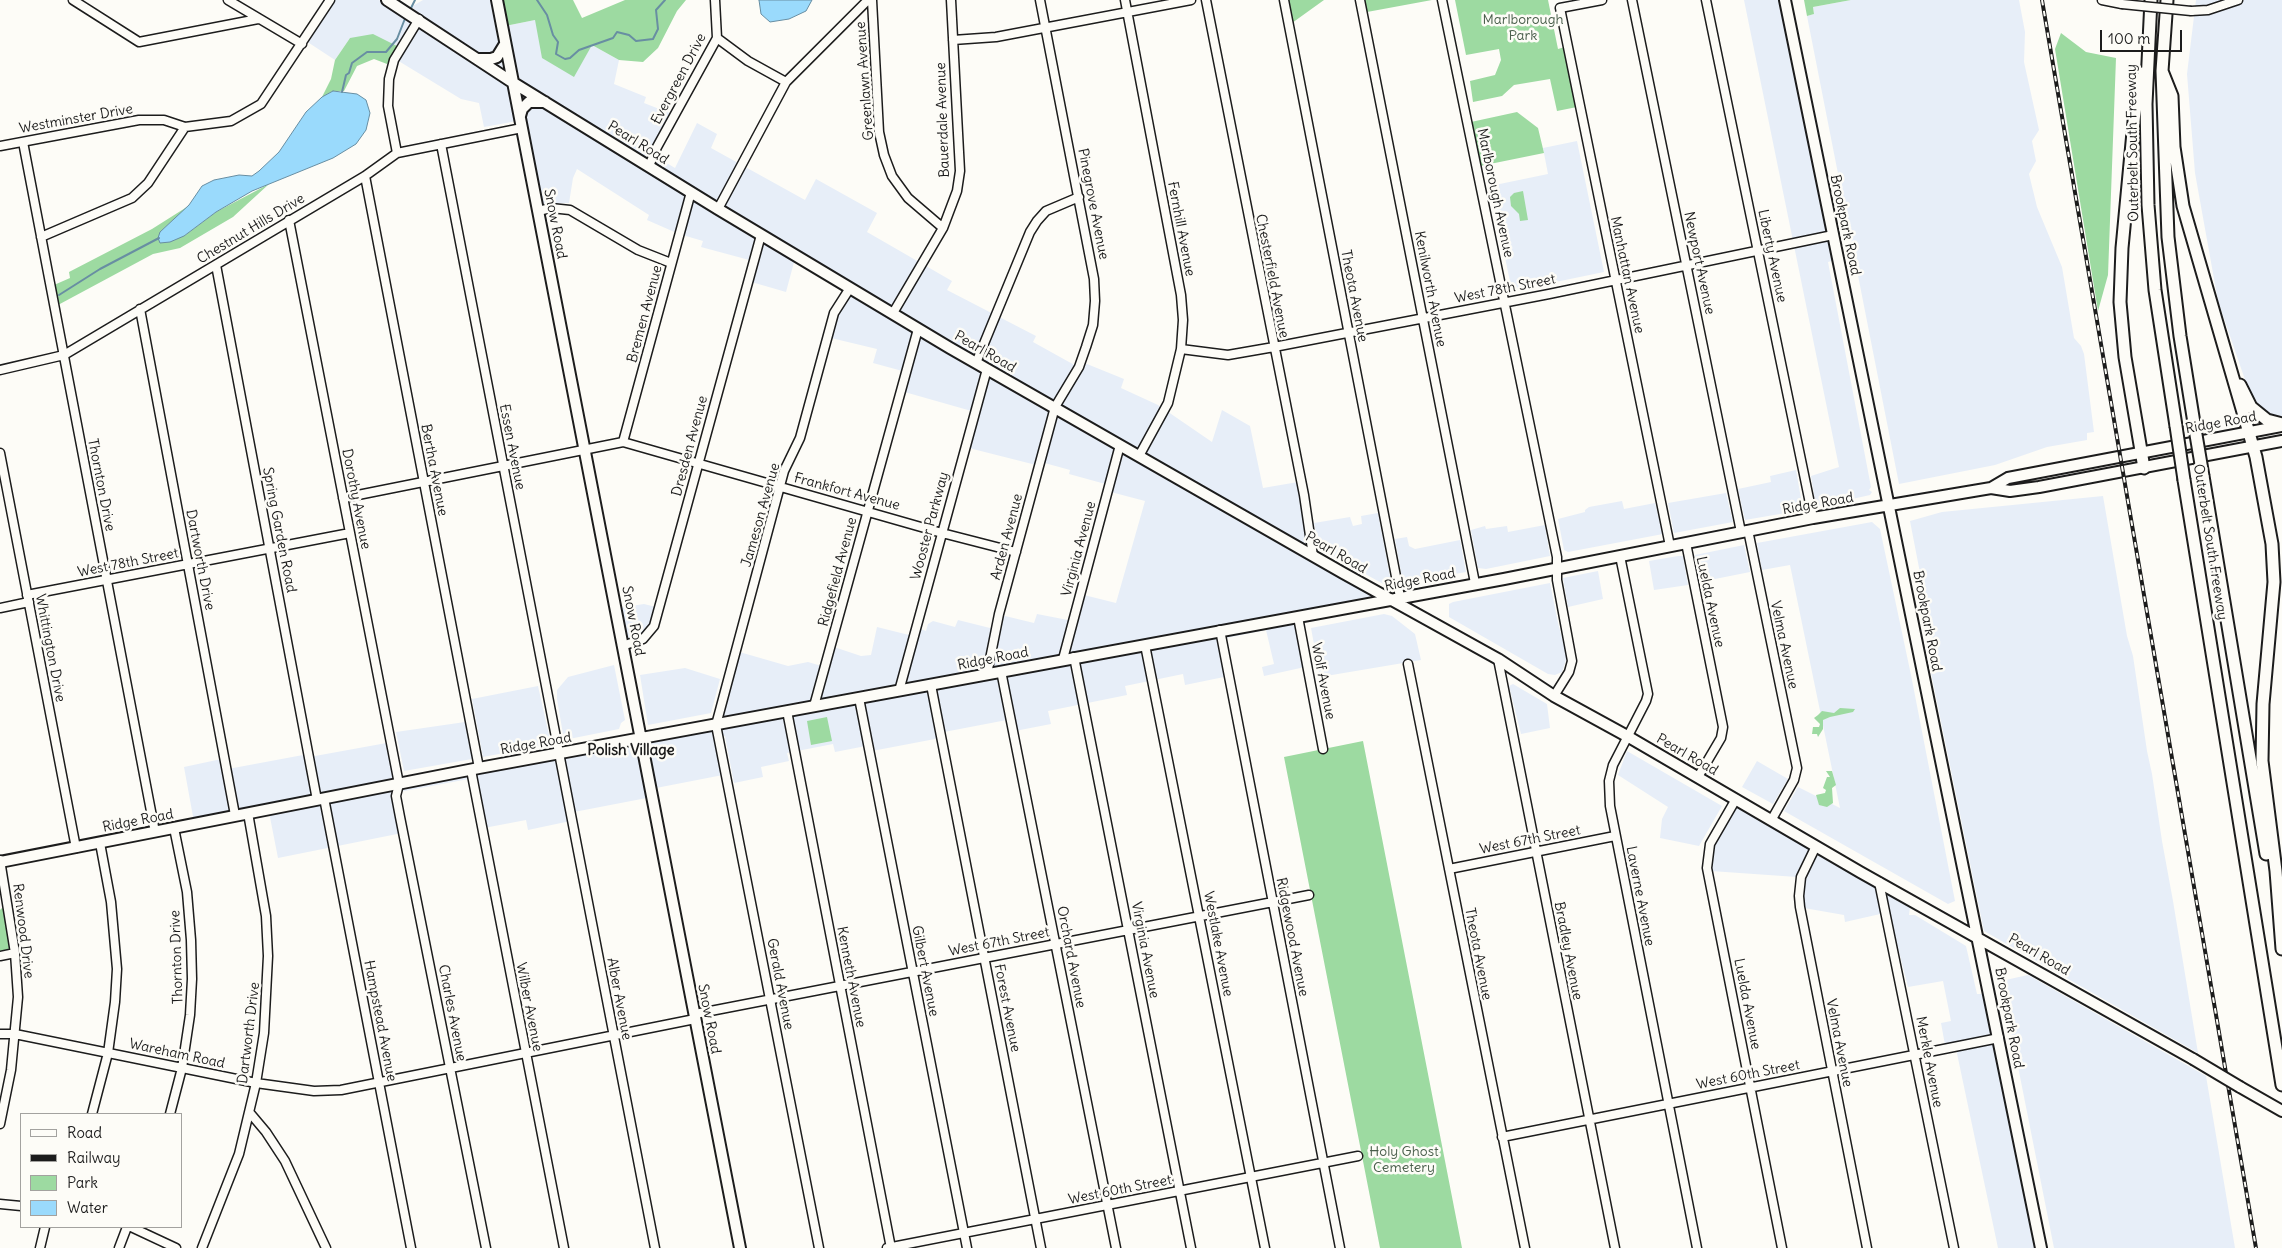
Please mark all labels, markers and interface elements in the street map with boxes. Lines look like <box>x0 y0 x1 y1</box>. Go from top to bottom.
park label: Marlborough Park <box>1482 12 1564 44</box>
scale bar <box>2102 20 2184 52</box>
street label: Greenlawn Avenue <box>852 21 878 141</box>
text: 100 m <box>2108 29 2150 48</box>
street label: Evergreen Drive <box>648 31 710 127</box>
street label: Bauerdale Avenue <box>933 62 953 178</box>
street label: Outerbelt South Freeway <box>2123 64 2143 222</box>
street label: Westminster Drive <box>18 101 134 137</box>
street label: Pearl Road <box>605 118 671 168</box>
street label: Marlborough Avenue <box>1473 127 1517 259</box>
street label: Pinegrove Avenue <box>1074 147 1112 261</box>
street label: Brookpark Road <box>1826 173 1864 277</box>
street label: Fernhill Avenue <box>1164 180 1198 278</box>
street label: Snow Road <box>540 188 570 260</box>
street label: Chestnut Hills Drive <box>194 190 308 268</box>
street label: Liberty Avenue <box>1754 208 1790 304</box>
street label: Newport Avenue <box>1680 210 1718 316</box>
street label: Chesterfield Avenue <box>1252 213 1292 339</box>
street label: Manhattan Avenue <box>1606 215 1648 335</box>
street label: Kenilworth Avenue <box>1411 230 1449 348</box>
street label: Theota Avenue <box>1337 248 1371 344</box>
street label: Bremen Avenue <box>624 263 666 365</box>
street label: West 78th Street <box>1453 271 1557 307</box>
street label: Pearl Road <box>951 328 1019 376</box>
street label: Dresden Avenue <box>669 394 711 498</box>
street label: Essen Avenue <box>495 403 529 491</box>
street label: Ridge Road <box>2184 408 2258 438</box>
street label: Bertha Avenue <box>417 423 451 517</box>
street label: Thornton Drive <box>84 437 118 533</box>
street label: Dorothy Avenue <box>338 447 374 551</box>
street label: Jameson Avenue <box>738 461 784 569</box>
street label: Outerbelt South Freeway <box>2189 463 2231 621</box>
street label: Spring Garden Road <box>259 466 299 594</box>
street label: Frankfort Avenue <box>792 470 902 514</box>
street label: Wooster Parkway <box>907 470 953 582</box>
street label: Ridge Road <box>1781 489 1855 519</box>
street label: Arden Avenue <box>987 492 1027 582</box>
street label: Virginia Avenue <box>1058 500 1100 598</box>
street label: Dartworth Drive <box>182 508 218 612</box>
street label: Ridgefield Avenue <box>815 515 861 629</box>
street label: Pearl Road <box>1302 529 1370 577</box>
street label: West 78th Street <box>76 545 180 581</box>
street label: Luelda Avenue <box>1692 555 1728 649</box>
street label: Ridge Road <box>1383 565 1457 595</box>
street label: Brookpark Road <box>1909 569 1945 673</box>
street label: Snow Road <box>618 585 648 657</box>
street label: Whittington Drive <box>31 593 69 703</box>
street label: Velma Avenue <box>1766 600 1802 690</box>
street label: Wolf Avenue <box>1307 641 1339 721</box>
street label: Ridge Road <box>956 644 1030 674</box>
street label: Ridge Road <box>499 729 573 759</box>
street label: Pearl Road <box>1653 731 1721 779</box>
district label: Polish Village <box>587 742 675 760</box>
street label: Ridge Road <box>101 806 175 836</box>
street label: West 67th Street <box>1478 822 1582 858</box>
street label: Laverne Avenue <box>1622 845 1658 947</box>
street label: Ridgewood Avenue <box>1272 876 1312 998</box>
street label: Renwood Drive <box>9 883 37 979</box>
street label: Westlake Avenue <box>1200 890 1236 998</box>
street label: Virginia Avenue <box>1127 900 1163 1000</box>
street label: Bradley Avenue <box>1550 900 1586 1002</box>
street label: Orchard Avenue <box>1053 905 1089 1009</box>
street label: Theota Avenue <box>1461 906 1495 1002</box>
street label: Thornton Drive <box>167 910 187 1004</box>
street label: Gilbert Avenue <box>908 924 942 1018</box>
street label: West 67th Street <box>947 924 1051 960</box>
street label: Kenneth Avenue <box>833 925 869 1029</box>
street label: Pearl Road <box>2005 931 2073 979</box>
street label: Gerald Avenue <box>763 937 797 1031</box>
street label: Alber Avenue <box>603 956 635 1042</box>
street label: Luelda Avenue <box>1730 957 1764 1051</box>
street label: Hampstead Avenue <box>360 959 400 1083</box>
street label: Wilber Avenue <box>512 961 546 1053</box>
street label: Charles Avenue <box>434 963 470 1063</box>
street label: Forest Avenue <box>990 963 1024 1053</box>
street label: Brookpark Road <box>1991 966 2027 1070</box>
street label: Dartworth Drive <box>234 981 264 1085</box>
street label: Snow Road <box>694 983 724 1055</box>
street label: Velma Avenue <box>1822 998 1856 1088</box>
street label: Merkle Avenue <box>1912 1015 1946 1109</box>
street label: Wareham Road <box>128 1036 226 1072</box>
street label: West 60th Street <box>1695 1057 1801 1093</box>
legend <box>20 1113 182 1228</box>
text: Road <box>67 1123 102 1142</box>
park label: Holy Ghost Cemetery <box>1369 1144 1439 1176</box>
text: Railway <box>67 1148 121 1167</box>
street label: West 60th Street <box>1067 1172 1173 1208</box>
text: Park <box>67 1173 98 1192</box>
text: Water <box>67 1198 108 1217</box>

